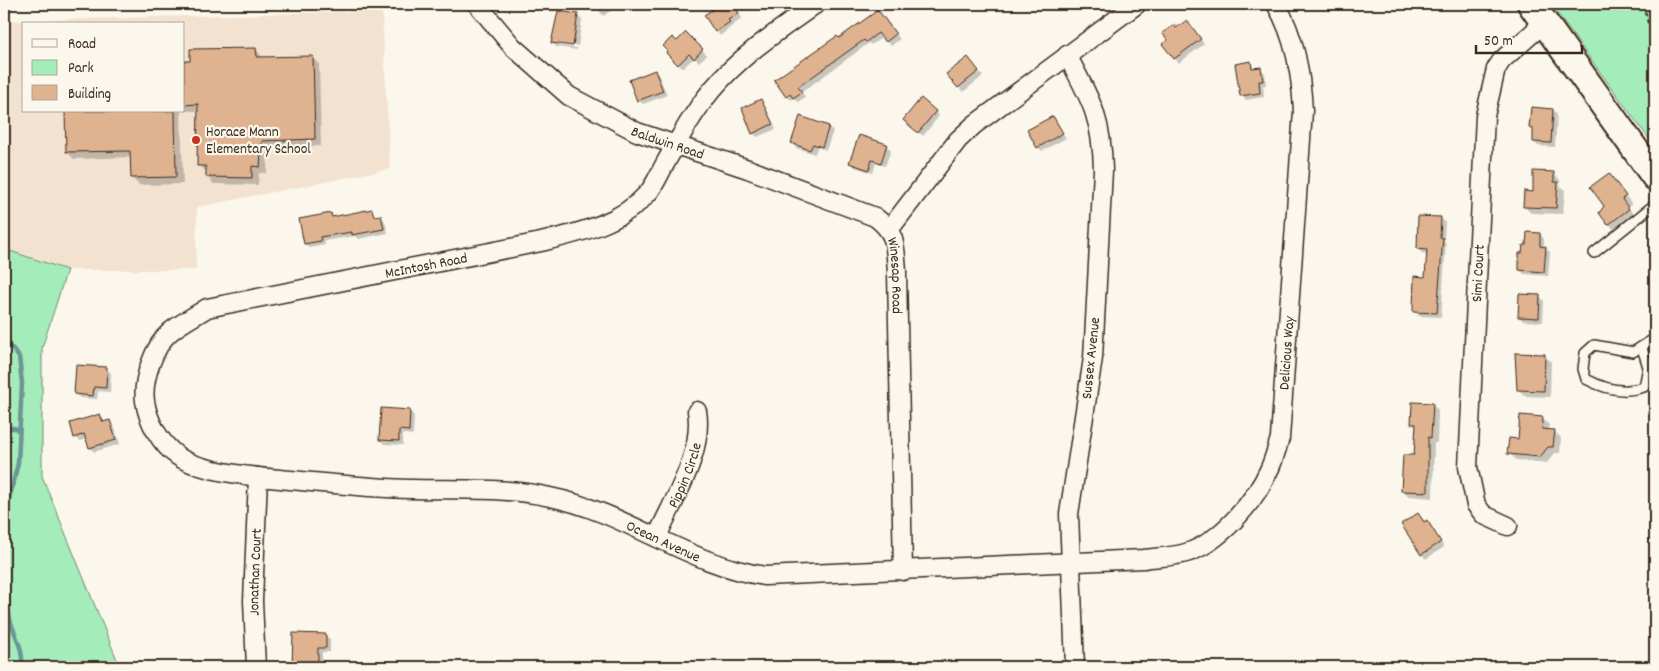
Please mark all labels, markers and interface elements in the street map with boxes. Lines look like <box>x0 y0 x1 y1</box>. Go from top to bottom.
legend <box>22 22 185 112</box>
scale bar <box>1476 22 1583 54</box>
text: 50 m <box>1484 31 1513 53</box>
text: Road <box>68 34 96 56</box>
text: Park <box>68 58 94 80</box>
text: Building <box>68 84 111 106</box>
place label: Horace Mann Elementary School <box>206 122 311 161</box>
street label: Baldwin Road <box>626 122 707 167</box>
marker: Horace Mann Elementary School <box>190 134 202 146</box>
street label: Winesap Road <box>880 235 907 314</box>
street label: Simi Court <box>1467 244 1492 303</box>
street label: McIntosh Road <box>383 248 469 286</box>
street label: Delicious Way <box>1274 314 1302 391</box>
street label: Sussex Avenue <box>1077 316 1107 400</box>
street label: Pippin Circle <box>663 440 709 512</box>
street label: Ocean Avenue <box>622 516 704 569</box>
street label: Jonathan Court <box>244 527 269 616</box>

